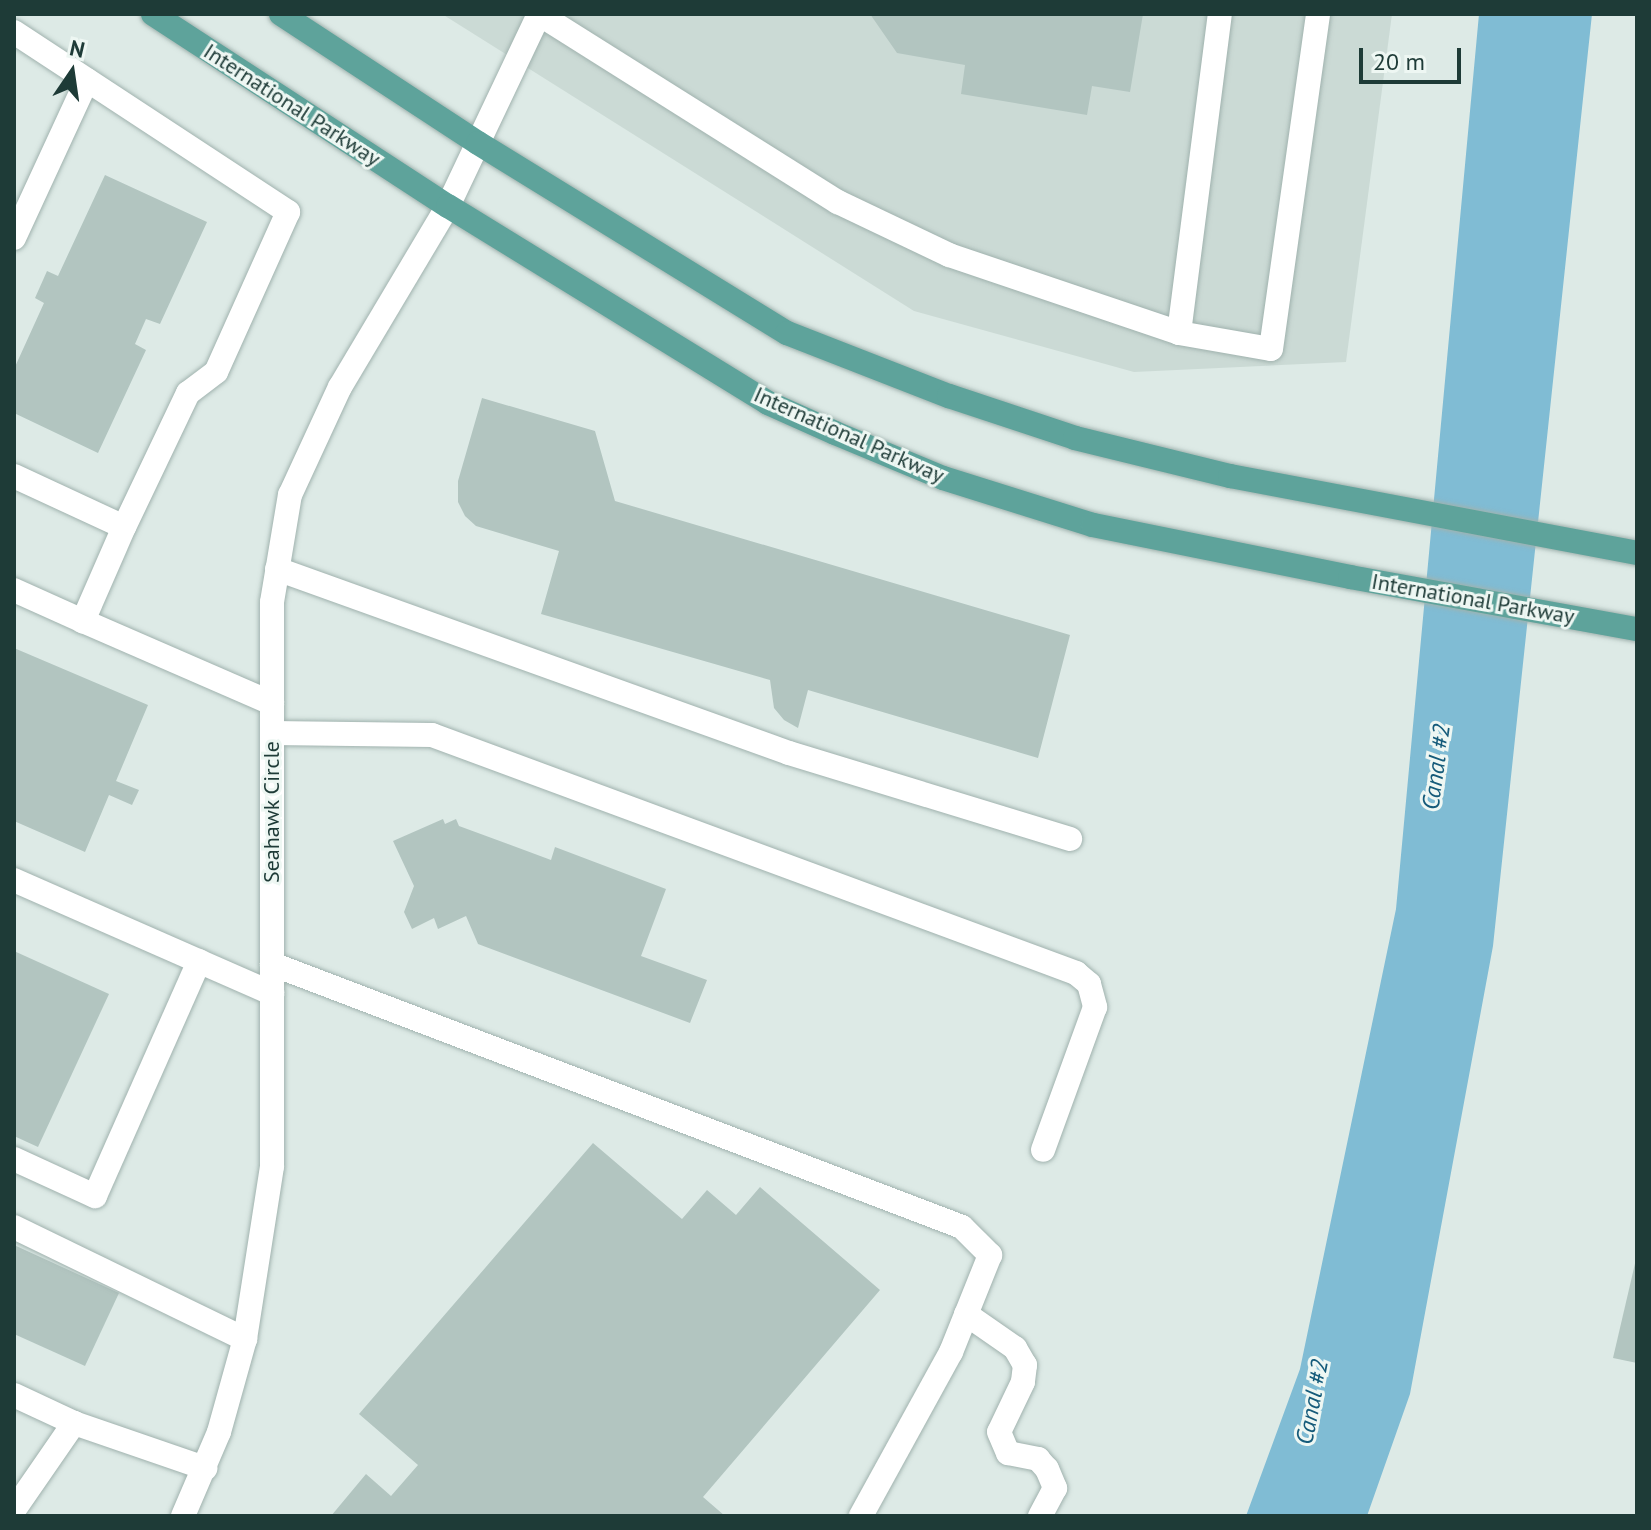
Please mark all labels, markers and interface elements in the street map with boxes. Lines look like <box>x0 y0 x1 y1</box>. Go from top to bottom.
north arrow <box>32 32 112 112</box>
scale bar <box>1363 32 1465 82</box>
text: N <box>67 33 88 64</box>
street label: International Parkway <box>199 38 385 172</box>
text: 20 m <box>1373 46 1425 77</box>
street label: International Parkway <box>750 381 948 489</box>
street label: International Parkway <box>1370 568 1576 630</box>
water label: Canal #2 <box>1416 722 1456 812</box>
street label: Seahawk Circle <box>259 741 285 883</box>
water label: Canal #2 <box>1290 1357 1334 1447</box>

